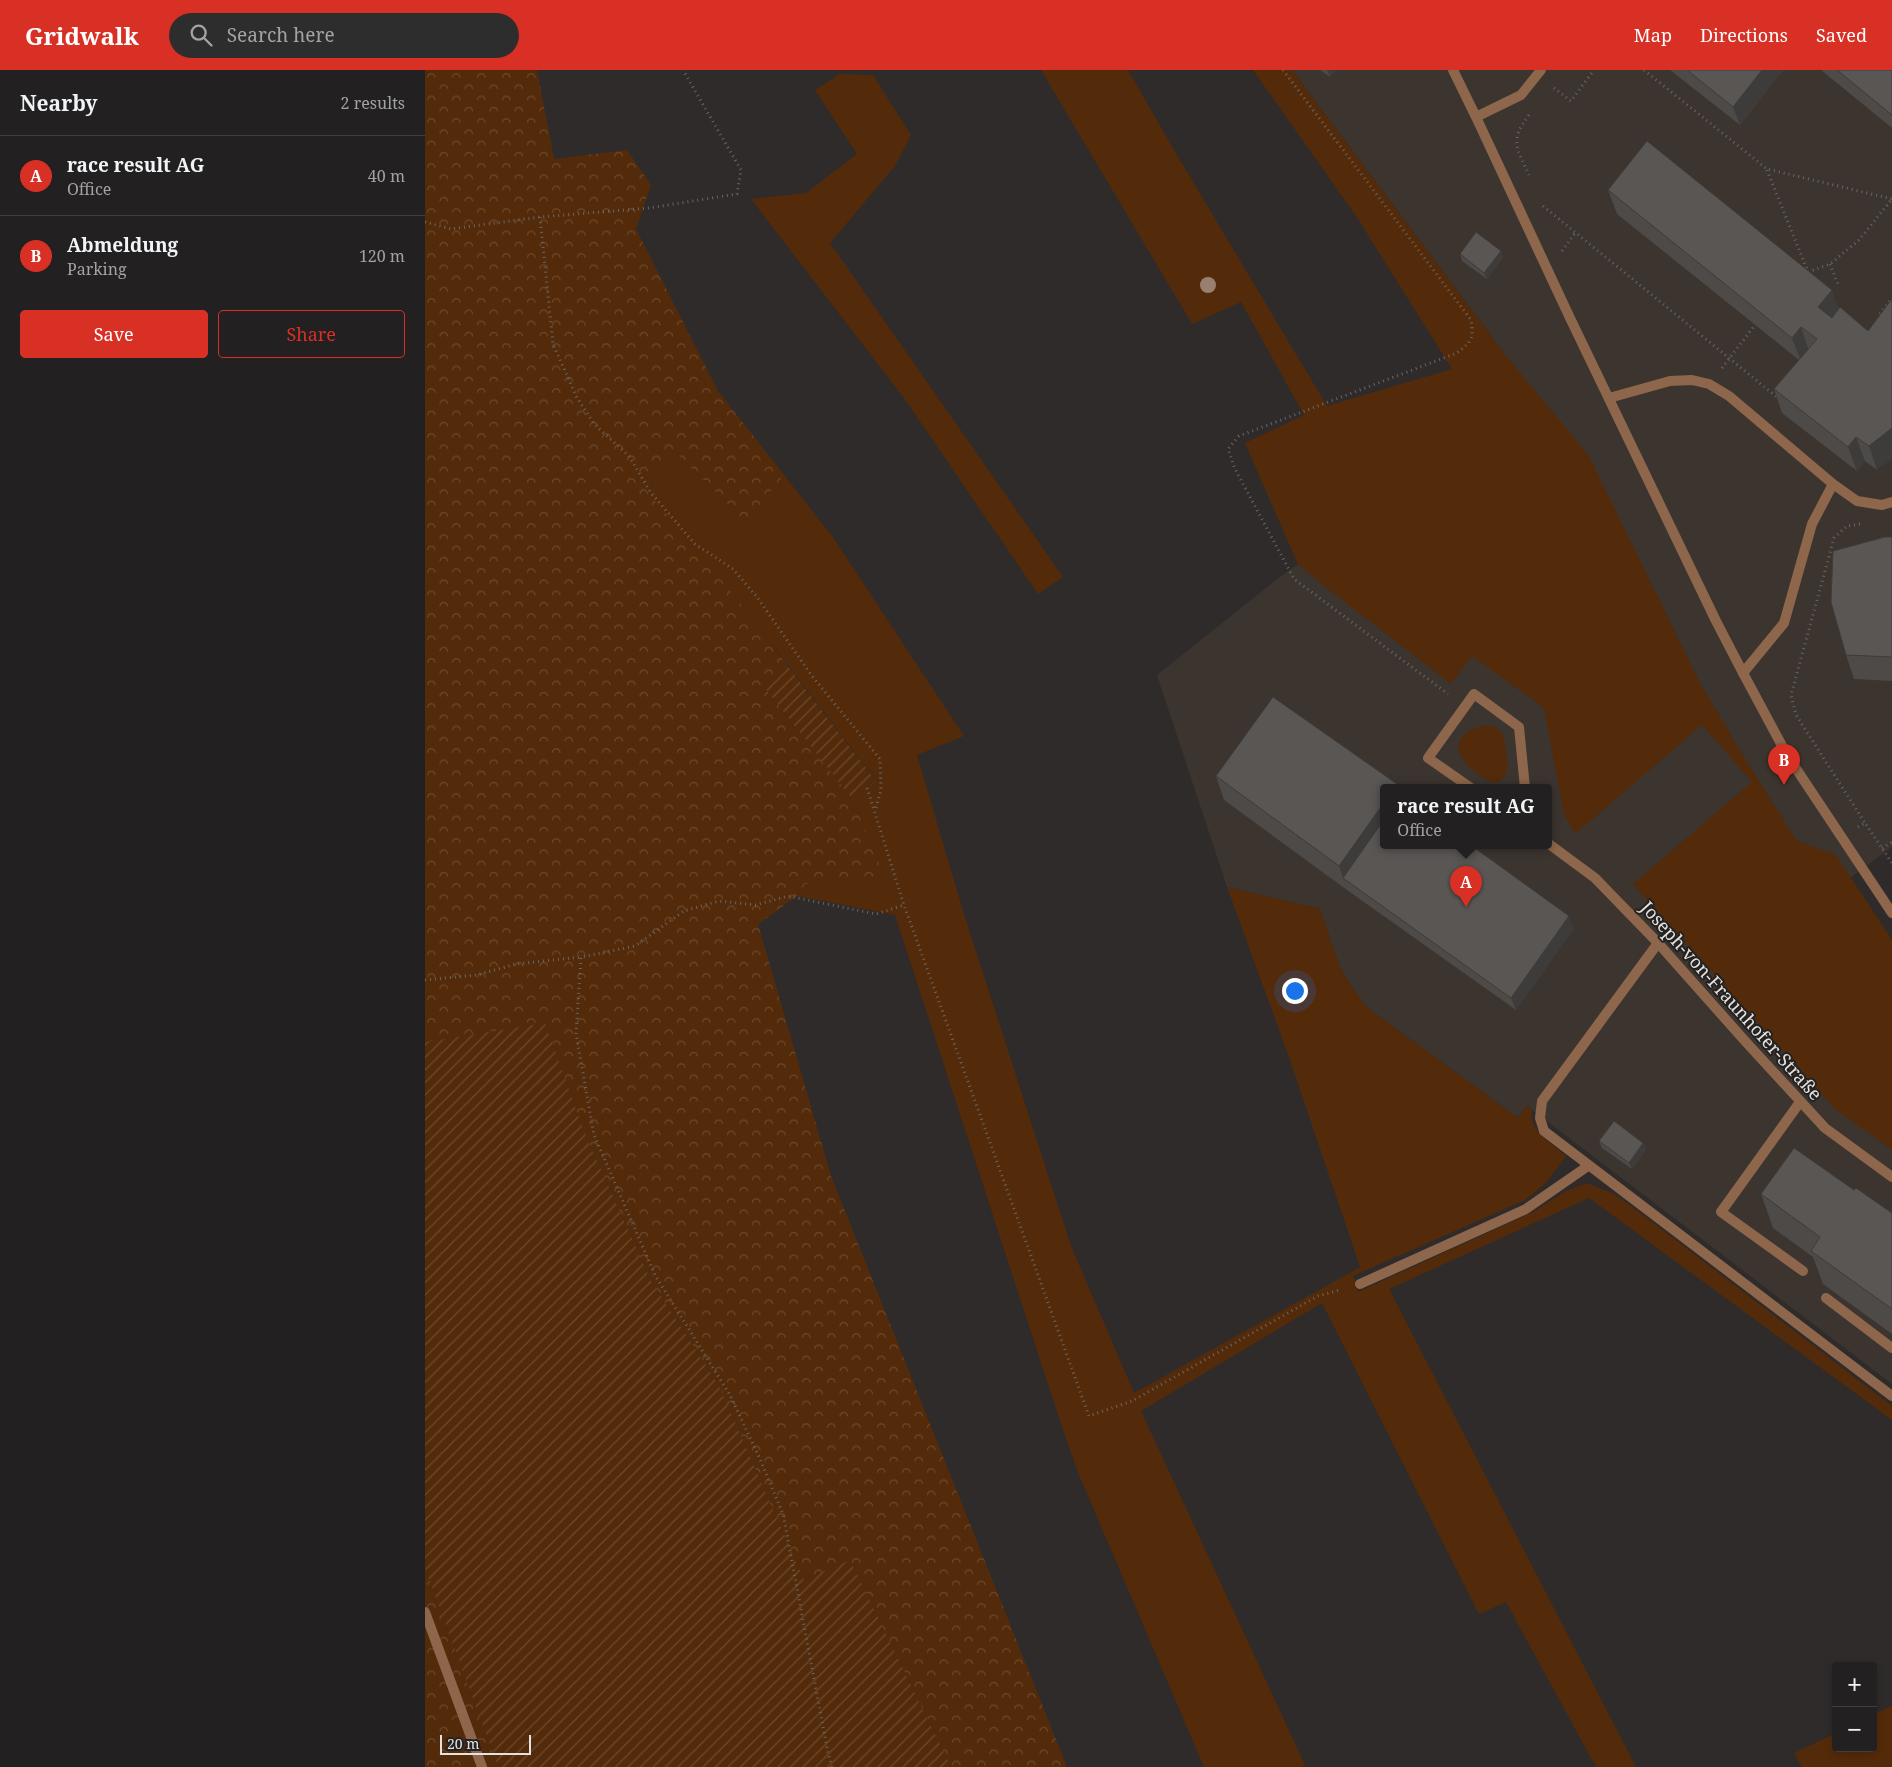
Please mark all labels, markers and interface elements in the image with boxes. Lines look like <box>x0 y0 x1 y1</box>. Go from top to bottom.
search box <box>169 13 519 58</box>
text: Gridwalk <box>25 19 139 52</box>
icon: search <box>187 21 215 49</box>
text: Search here <box>227 22 335 48</box>
text: Map <box>1634 23 1672 47</box>
text: Directions <box>1700 23 1788 47</box>
text: Saved <box>1816 23 1867 47</box>
text: Nearby <box>20 89 98 117</box>
text: 2 results <box>341 92 405 114</box>
text: race result AG <box>67 152 204 178</box>
text: A <box>30 165 42 187</box>
text: 40 m <box>368 165 405 187</box>
text: Office <box>67 178 111 200</box>
text: Abmeldung <box>67 232 178 258</box>
text: B <box>31 245 41 267</box>
text: 120 m <box>359 245 405 267</box>
text: Parking <box>67 258 127 280</box>
button: Save <box>20 310 208 358</box>
button: Share <box>218 310 405 358</box>
pin: B <box>1768 744 1800 785</box>
popup <box>1380 784 1552 849</box>
text: race result AG <box>1397 793 1535 819</box>
text: Office <box>1397 819 1442 841</box>
pin: A <box>1450 866 1482 907</box>
street label: Joseph-von-Fraunhofer-Straße <box>1635 895 1828 1105</box>
your location <box>1282 978 1308 1004</box>
map controls <box>1832 1662 1877 1752</box>
button: + <box>1832 1662 1877 1707</box>
button: − <box>1832 1707 1877 1752</box>
scale bar <box>440 1732 531 1755</box>
text: 20 m <box>447 1734 480 1753</box>

